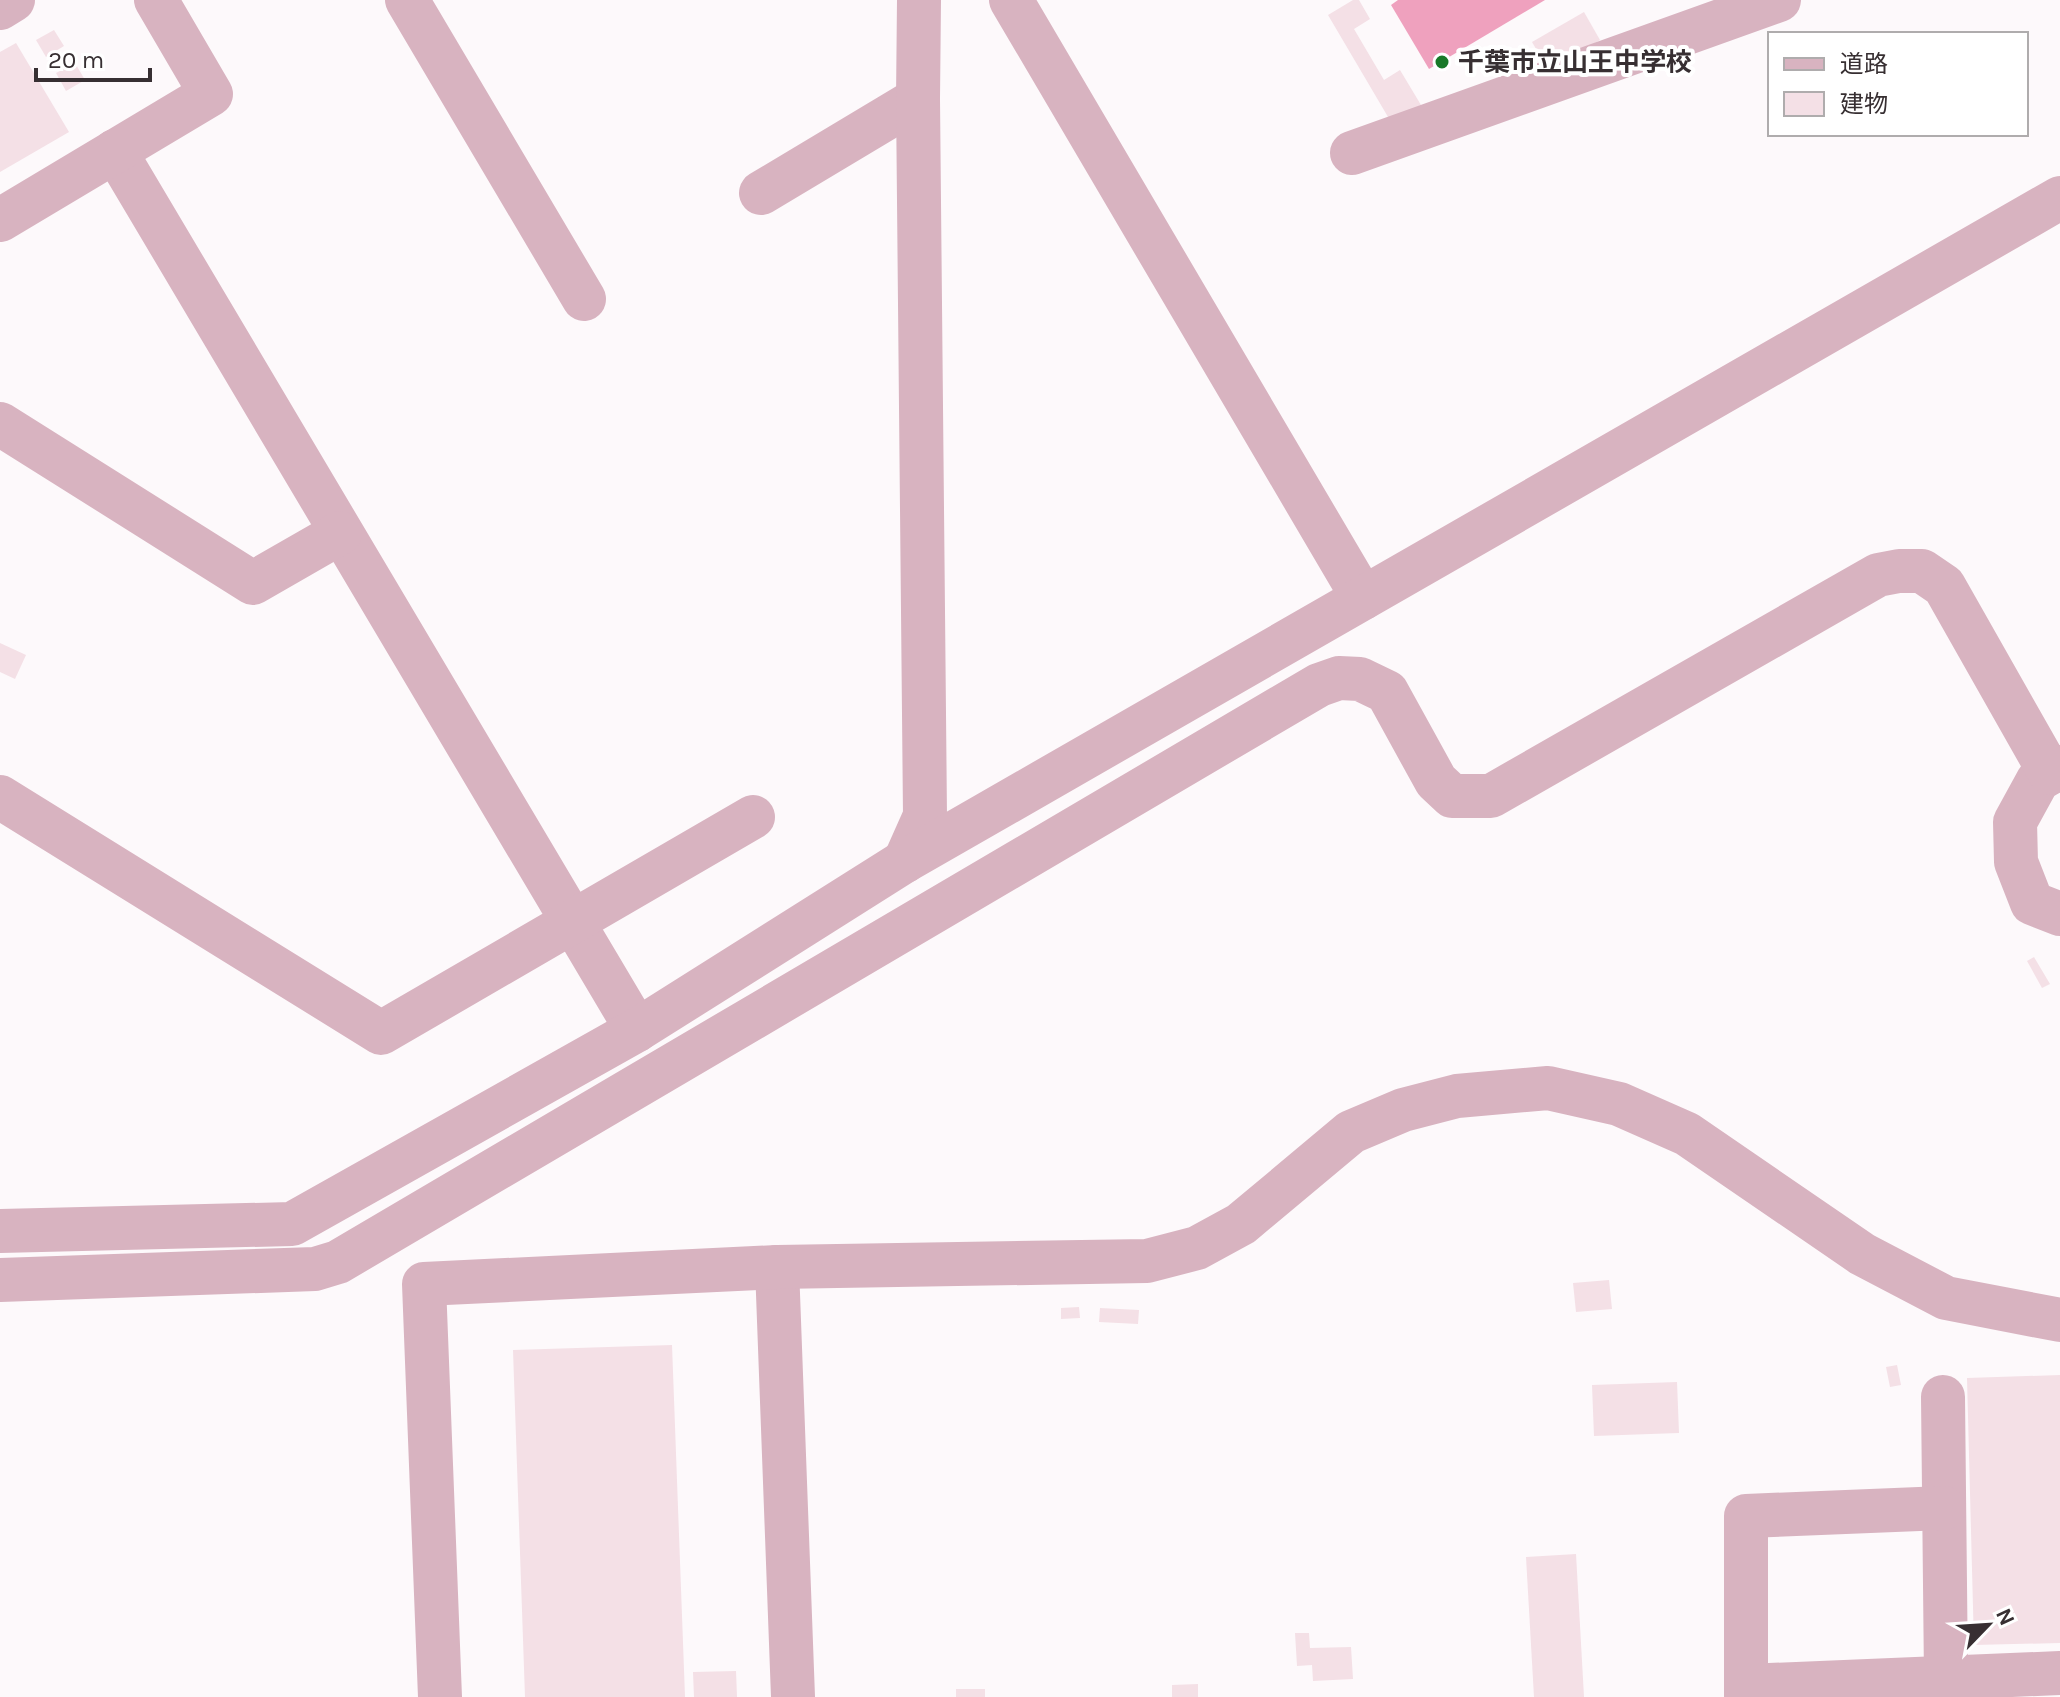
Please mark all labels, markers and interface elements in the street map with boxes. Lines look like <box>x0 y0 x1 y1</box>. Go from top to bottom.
scale bar <box>36 32 150 82</box>
legend <box>1768 32 2028 136</box>
text: 20 m <box>48 46 104 74</box>
place label: 千葉市立山王中学校 <box>1458 47 1692 78</box>
text: 道路 <box>1840 50 1888 78</box>
marker: 千葉市立山王中学校 <box>1433 53 1451 71</box>
text: 建物 <box>1840 90 1888 118</box>
north arrow <box>1948 1585 2028 1665</box>
text: N <box>1990 1604 2020 1630</box>

